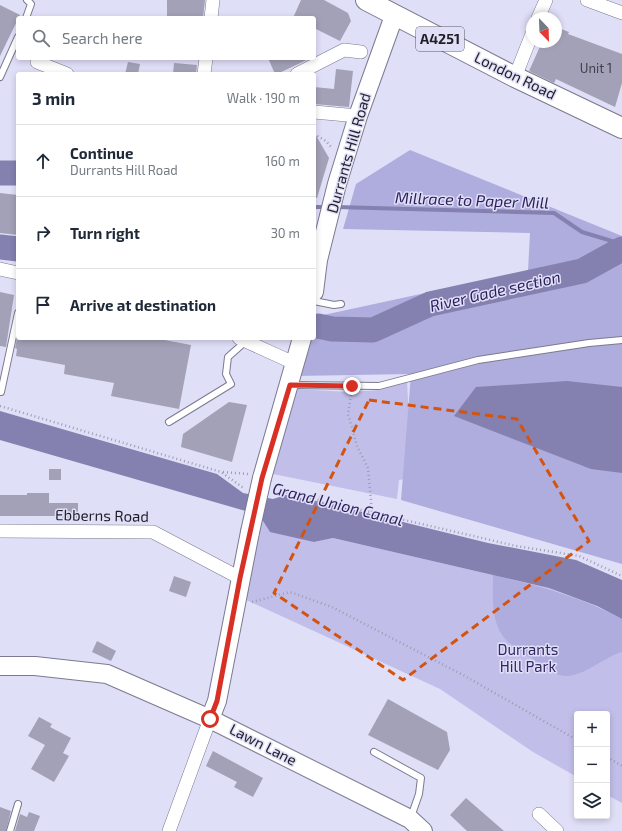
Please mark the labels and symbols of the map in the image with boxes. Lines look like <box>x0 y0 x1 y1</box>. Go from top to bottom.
north arrow <box>526 12 562 48</box>
road number: A4251 <box>416 27 464 51</box>
street label: London Road <box>472 48 559 103</box>
house number: Unit 1 <box>580 60 612 76</box>
street label: Durrants Hill Road <box>322 90 374 215</box>
water label: Millrace to Paper Mill <box>395 187 549 212</box>
water label: River Gade section <box>428 266 562 315</box>
route end <box>343 377 361 395</box>
water label: Grand Union Canal <box>271 478 406 529</box>
street label: Ebberns Road <box>55 505 149 525</box>
park label: Durrants Hill Park <box>498 640 558 675</box>
route start <box>201 710 219 728</box>
street label: Lawn Lane <box>227 719 300 769</box>

